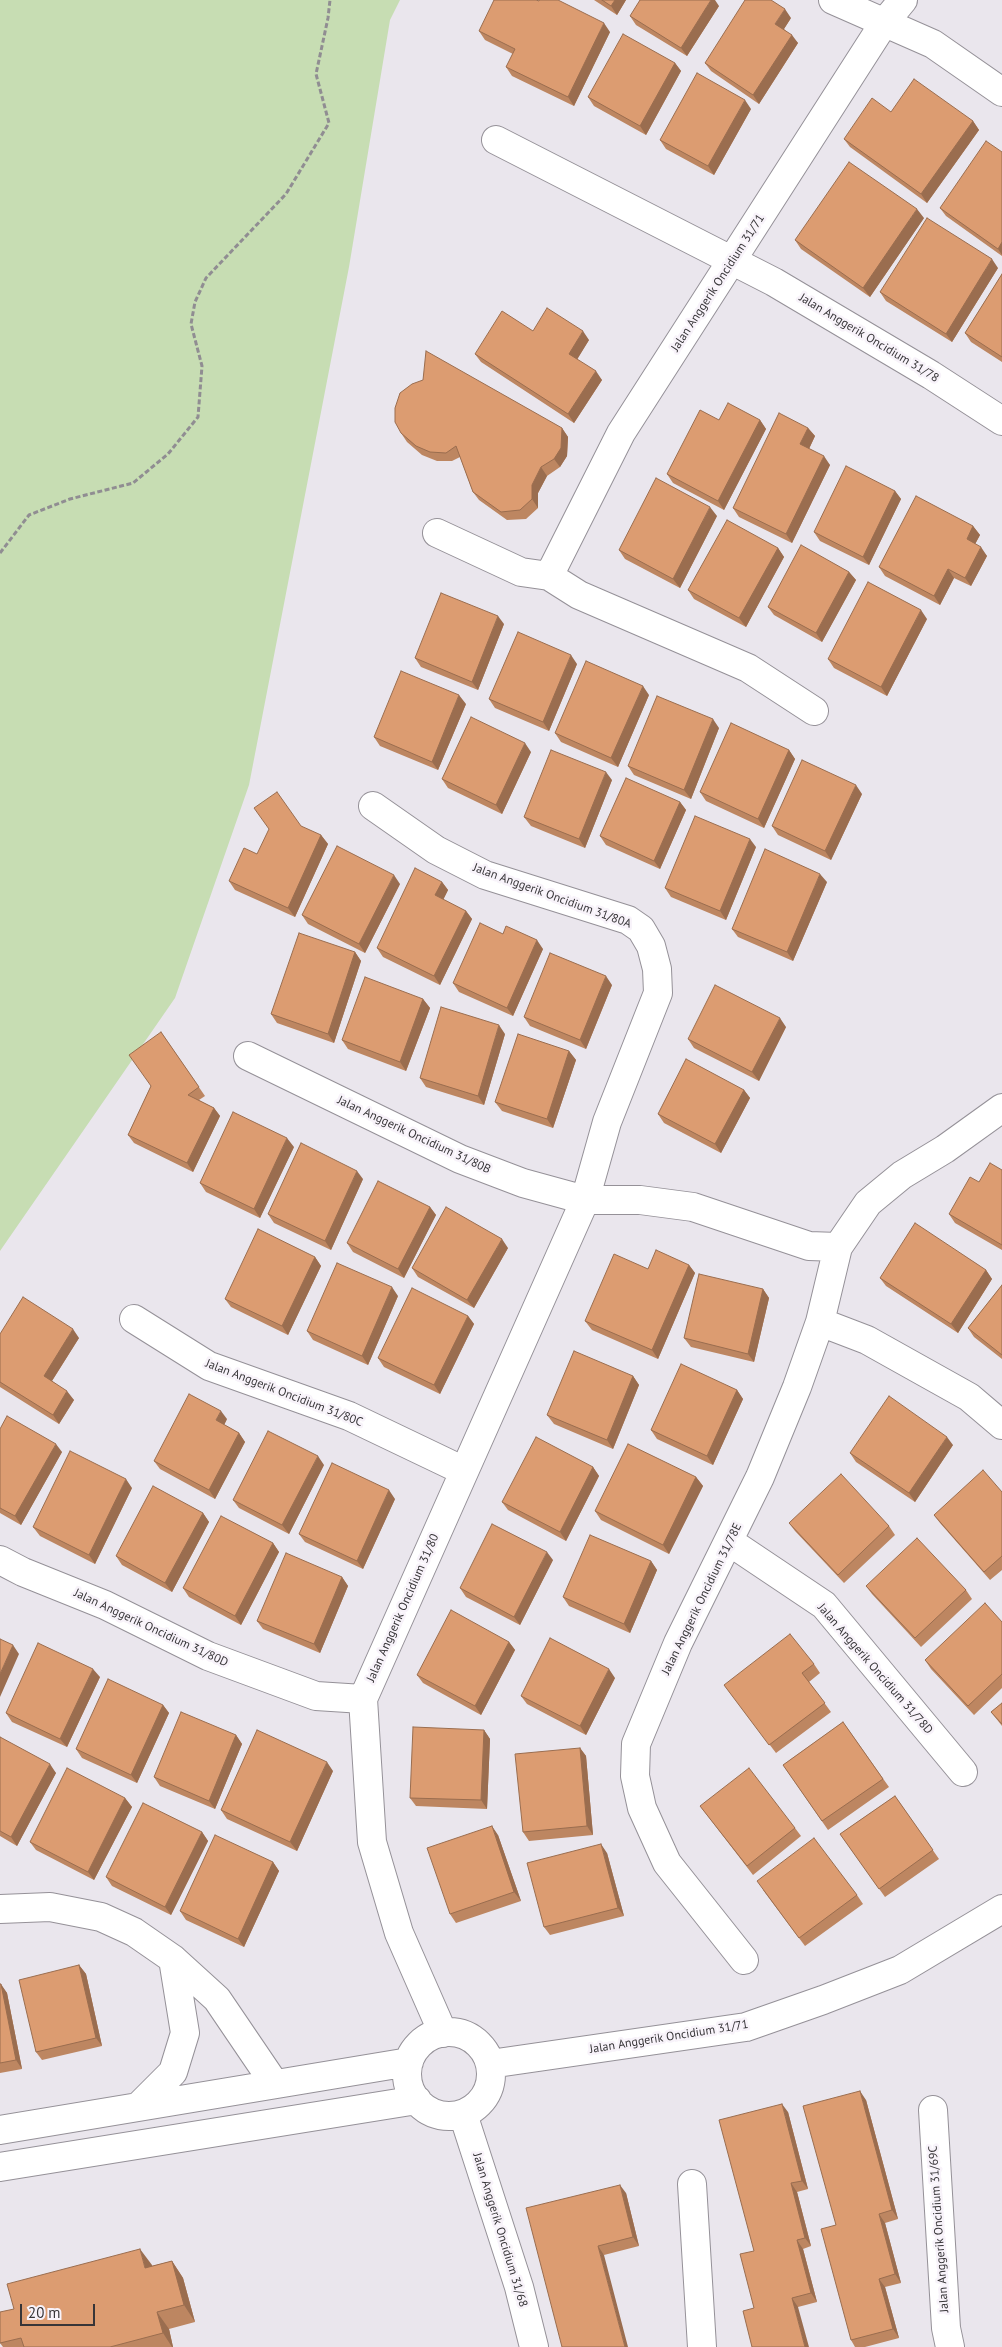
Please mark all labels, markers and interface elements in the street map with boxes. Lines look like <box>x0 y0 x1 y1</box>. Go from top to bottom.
street label: Jalan Anggerik Oncidium 31/71 <box>668 212 768 354</box>
street label: Jalan Anggerik Oncidium 31/78 <box>797 291 941 385</box>
street label: Jalan Anggerik Oncidium 31/80A <box>471 861 633 931</box>
street label: Jalan Anggerik Oncidium 31/80B <box>335 1093 493 1177</box>
street label: Jalan Anggerik Oncidium 31/80C <box>203 1356 365 1430</box>
street label: Jalan Anggerik Oncidium 31/78E <box>659 1521 745 1677</box>
street label: Jalan Anggerik Oncidium 31/80 <box>364 1532 442 1684</box>
street label: Jalan Anggerik Oncidium 31/80D <box>72 1586 230 1670</box>
street label: Jalan Anggerik Oncidium 31/78D <box>814 1601 936 1737</box>
street label: Jalan Anggerik Oncidium 31/71 <box>589 2017 749 2057</box>
street label: Jalan Anggerik Oncidium 31/69C <box>926 2145 952 2313</box>
street label: Jalan Anggerik Oncidium 31/68 <box>470 2151 530 2309</box>
scale bar <box>22 2294 98 2326</box>
text: 20 m <box>28 2303 61 2322</box>

